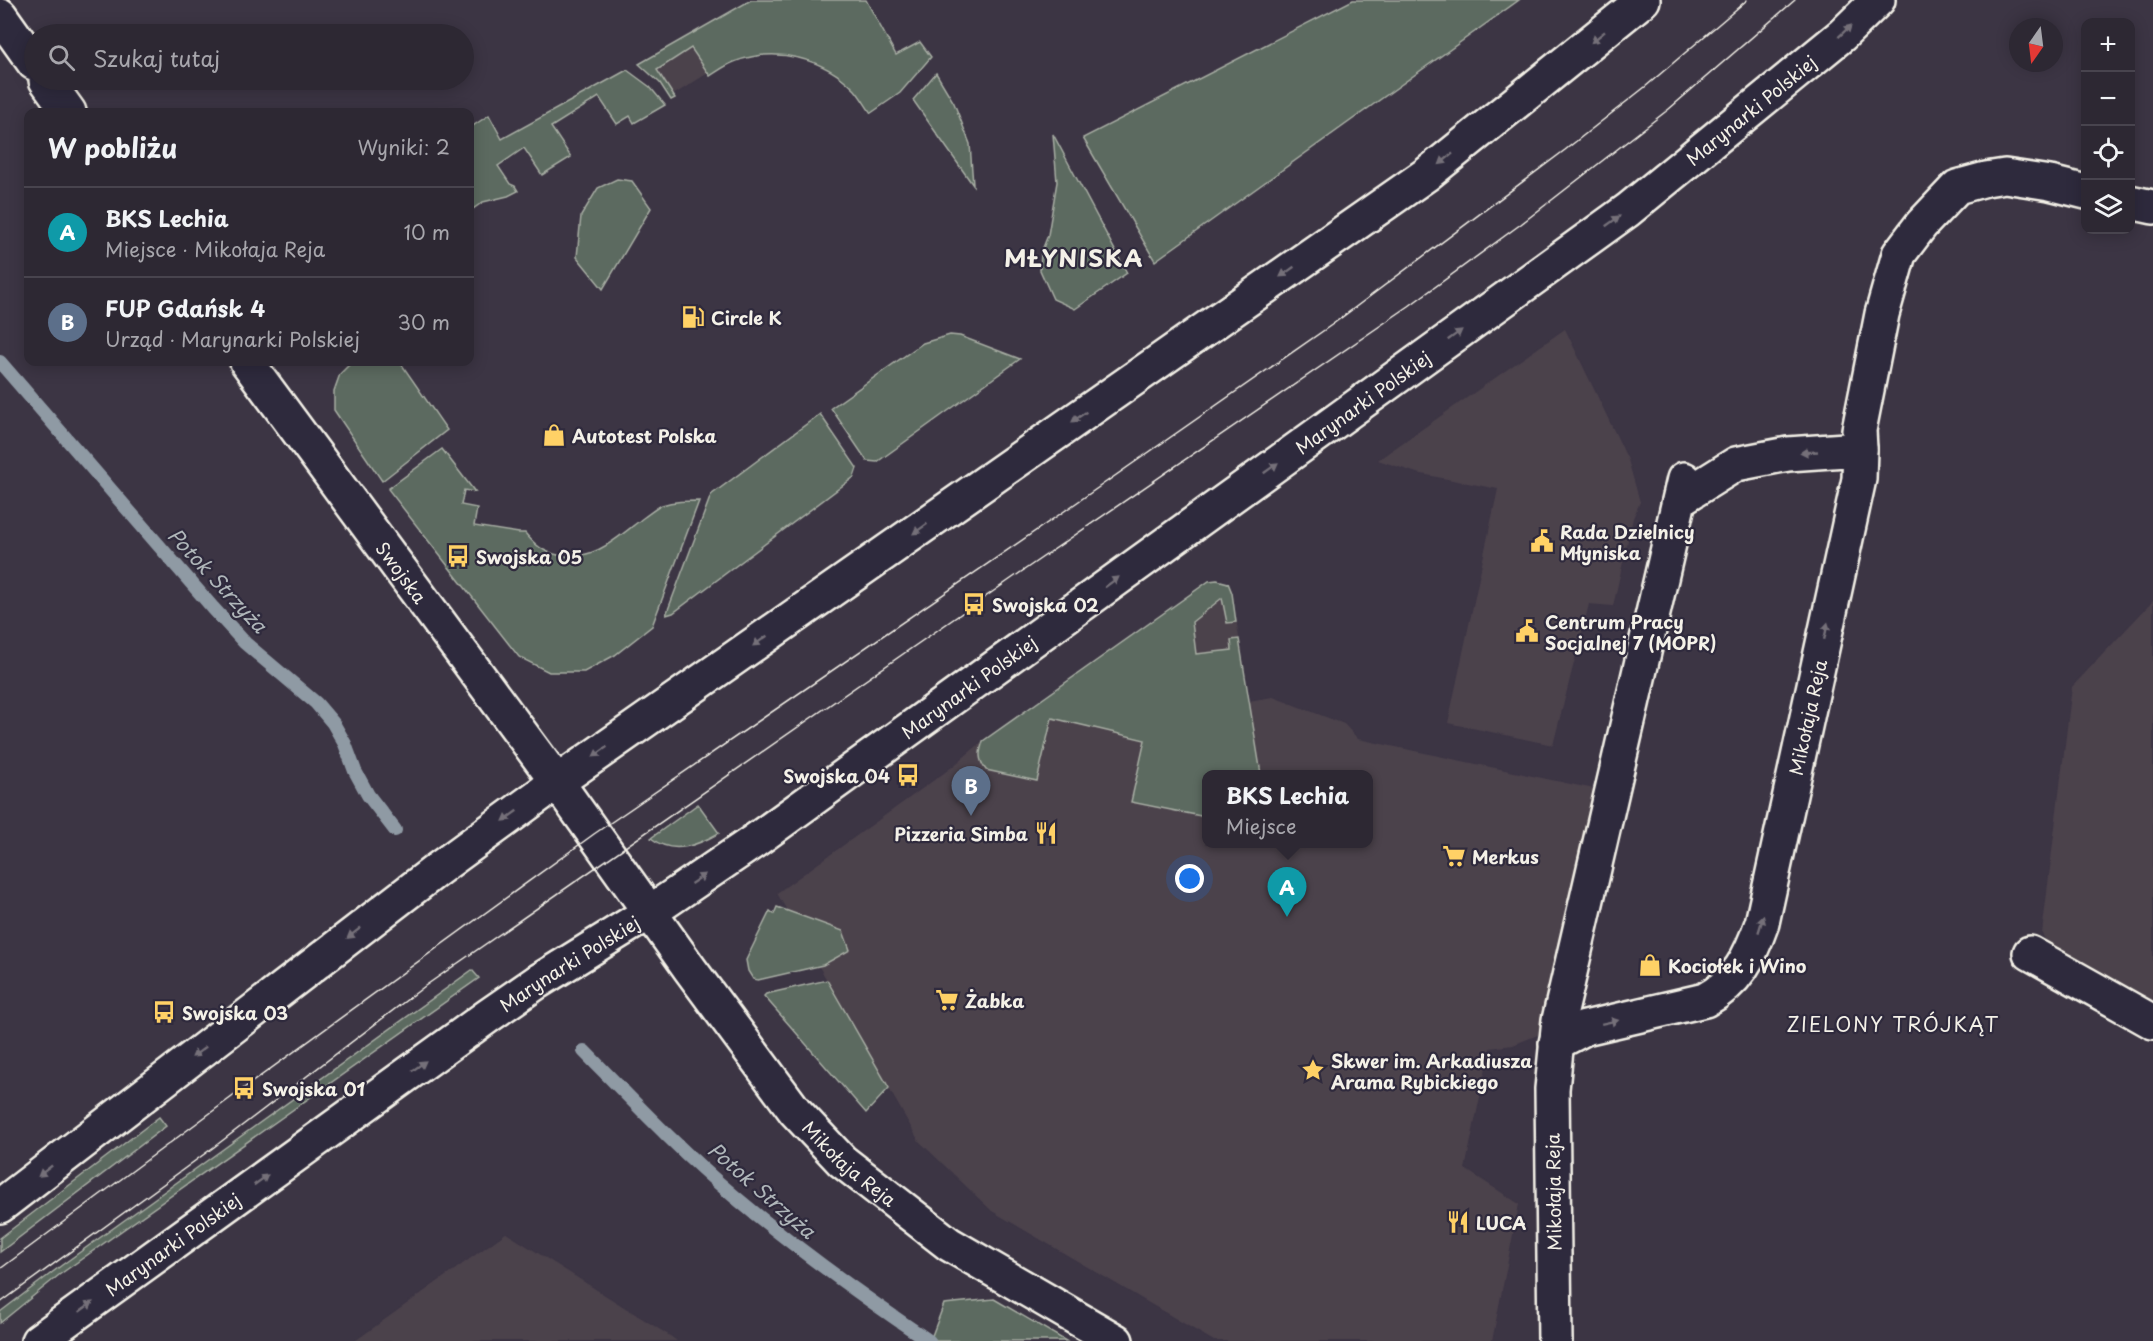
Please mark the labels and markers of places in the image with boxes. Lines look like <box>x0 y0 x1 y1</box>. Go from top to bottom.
fuel station icon: Circle K <box>680 304 706 330</box>
place label: Circle K <box>711 304 782 331</box>
shop icon: Autotest Polska <box>541 422 567 448</box>
place label: Autotest Polska <box>572 422 717 449</box>
place label: Rada Dzielnicy Młyniska <box>1560 518 1694 566</box>
public building icon: Rada Dzielnicy Młyniska <box>1529 528 1555 554</box>
bus stop icon: Swojska 05 <box>445 543 471 569</box>
place label: Swojska 05 <box>476 543 582 570</box>
bus stop icon: Swojska 02 <box>961 591 987 617</box>
place label: Swojska 02 <box>992 591 1099 618</box>
place label: Centrum Pracy Socjalnej 7 (MOPR) <box>1545 608 1717 656</box>
public building icon: Centrum Pracy Socjalnej 7 (MOPR) <box>1514 618 1540 644</box>
place label: Swojska 04 <box>783 762 890 789</box>
bus stop icon: Swojska 04 <box>895 762 921 788</box>
pin: B <box>952 766 990 816</box>
place label: Pizzeria Simba <box>894 820 1028 847</box>
restaurant icon: Pizzeria Simba <box>1033 820 1059 846</box>
supermarket icon: Merkus <box>1441 843 1467 869</box>
place label: Merkus <box>1472 843 1539 870</box>
pin: A <box>1268 868 1306 917</box>
shop icon: Kociołek i Wino <box>1637 952 1663 978</box>
place label: Kociołek i Wino <box>1668 952 1807 979</box>
supermarket icon: Żabka <box>934 987 960 1013</box>
place label: Żabka <box>965 987 1024 1014</box>
bus stop icon: Swojska 03 <box>151 999 177 1025</box>
place label: Swojska 03 <box>182 999 288 1026</box>
place label: Skwer im. Arkadiusza Arama Rybickiego <box>1331 1047 1532 1095</box>
place icon: Skwer im. Arkadiusza Arama Rybickiego <box>1300 1057 1326 1083</box>
bus stop icon: Swojska 01 <box>231 1075 257 1101</box>
place label: Swojska 01 <box>262 1075 366 1102</box>
restaurant icon: LUCA <box>1445 1209 1471 1235</box>
place label: LUCA <box>1476 1209 1526 1236</box>

